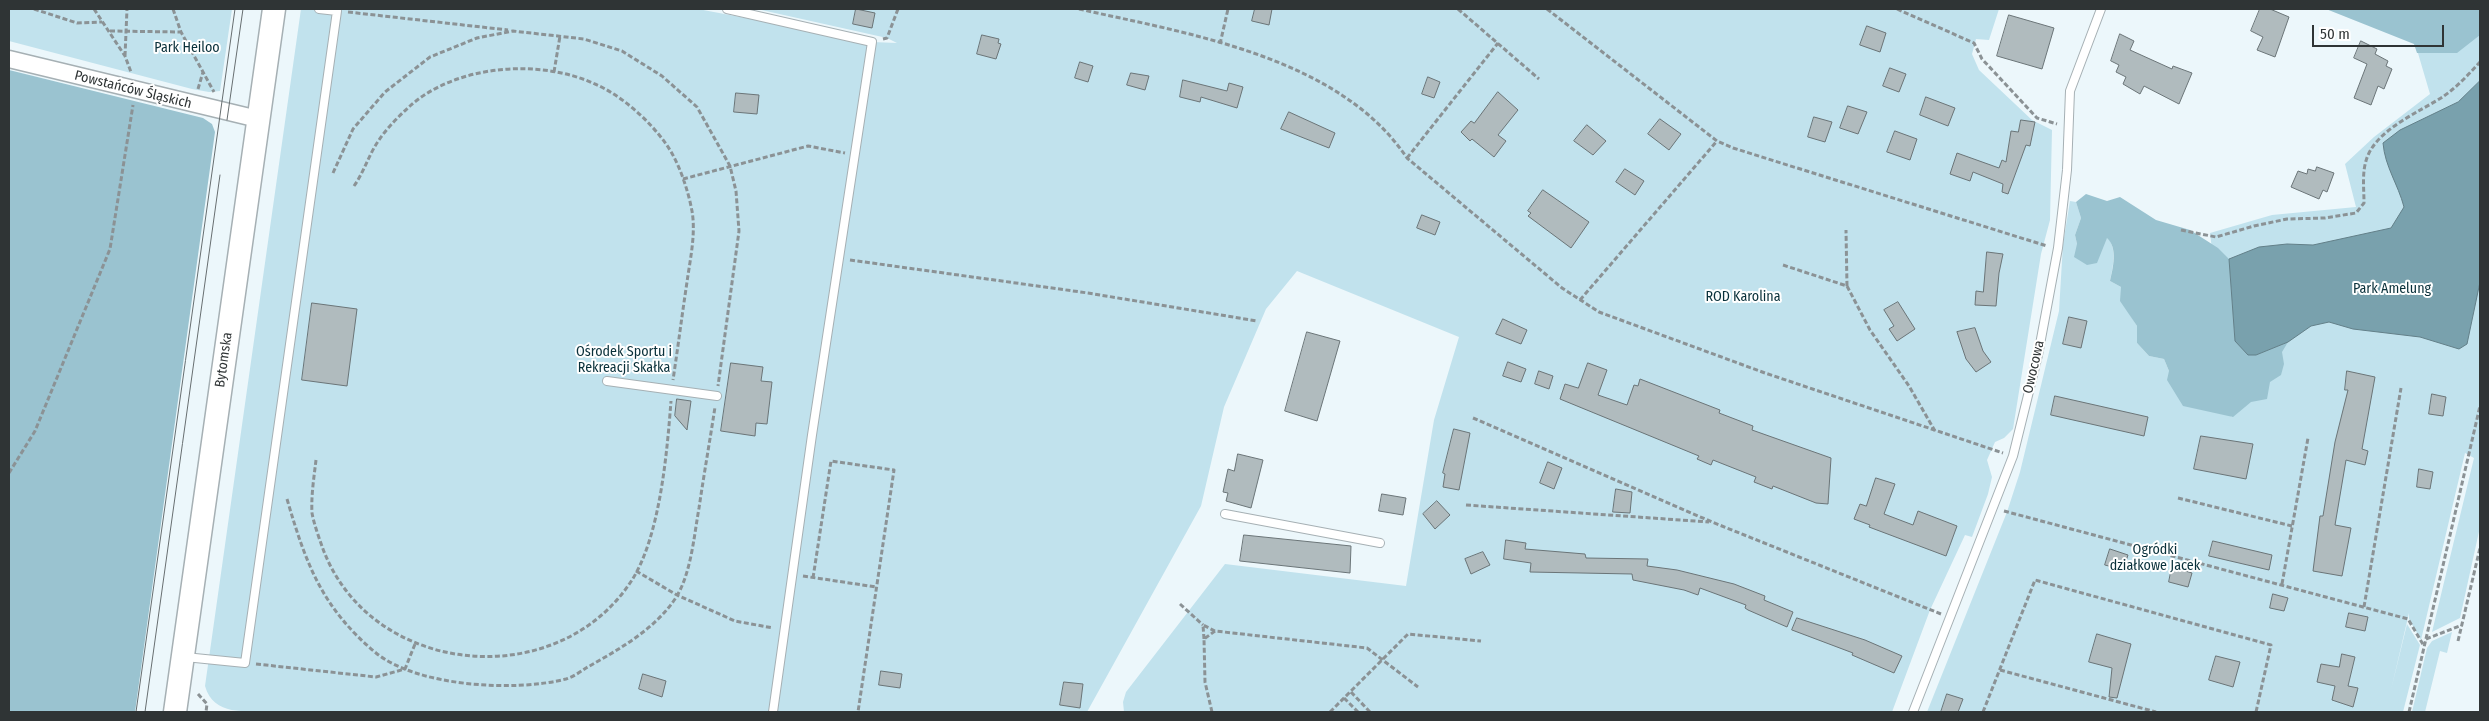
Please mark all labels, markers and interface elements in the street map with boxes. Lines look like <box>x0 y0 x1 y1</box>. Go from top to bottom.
scale bar <box>2314 15 2446 47</box>
text: 50 m <box>2320 25 2350 43</box>
park label: Park Heiloo <box>154 40 220 56</box>
street label: Powstańców Śląskich <box>73 67 193 113</box>
park label: Park Amelung <box>2353 281 2431 297</box>
park label: ROD Karolina <box>1705 289 1781 305</box>
street label: Bytomska <box>212 331 236 389</box>
street label: Owocowa <box>2020 339 2048 395</box>
park label: Ośrodek Sportu i Rekreacji Skałka <box>576 344 672 377</box>
park label: Ogródki działkowe Jacek <box>2110 542 2200 574</box>

